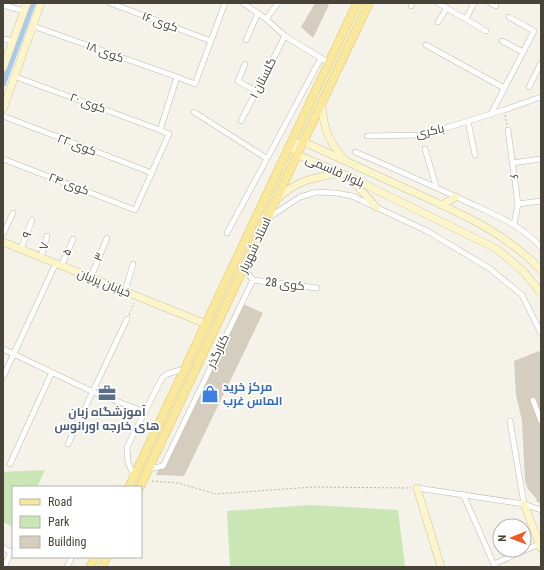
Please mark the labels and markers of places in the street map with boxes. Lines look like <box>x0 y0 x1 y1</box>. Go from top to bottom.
place label: مرکز خرید الماس غرب <box>223 380 282 409</box>
office icon: آموزشگاه زبان های خارجه اورانوس <box>97 383 117 403</box>
shop icon: مرکز خرید الماس غرب <box>200 384 220 404</box>
place label: آموزشگاه زبان های خارجه اورانوس <box>55 405 159 434</box>

